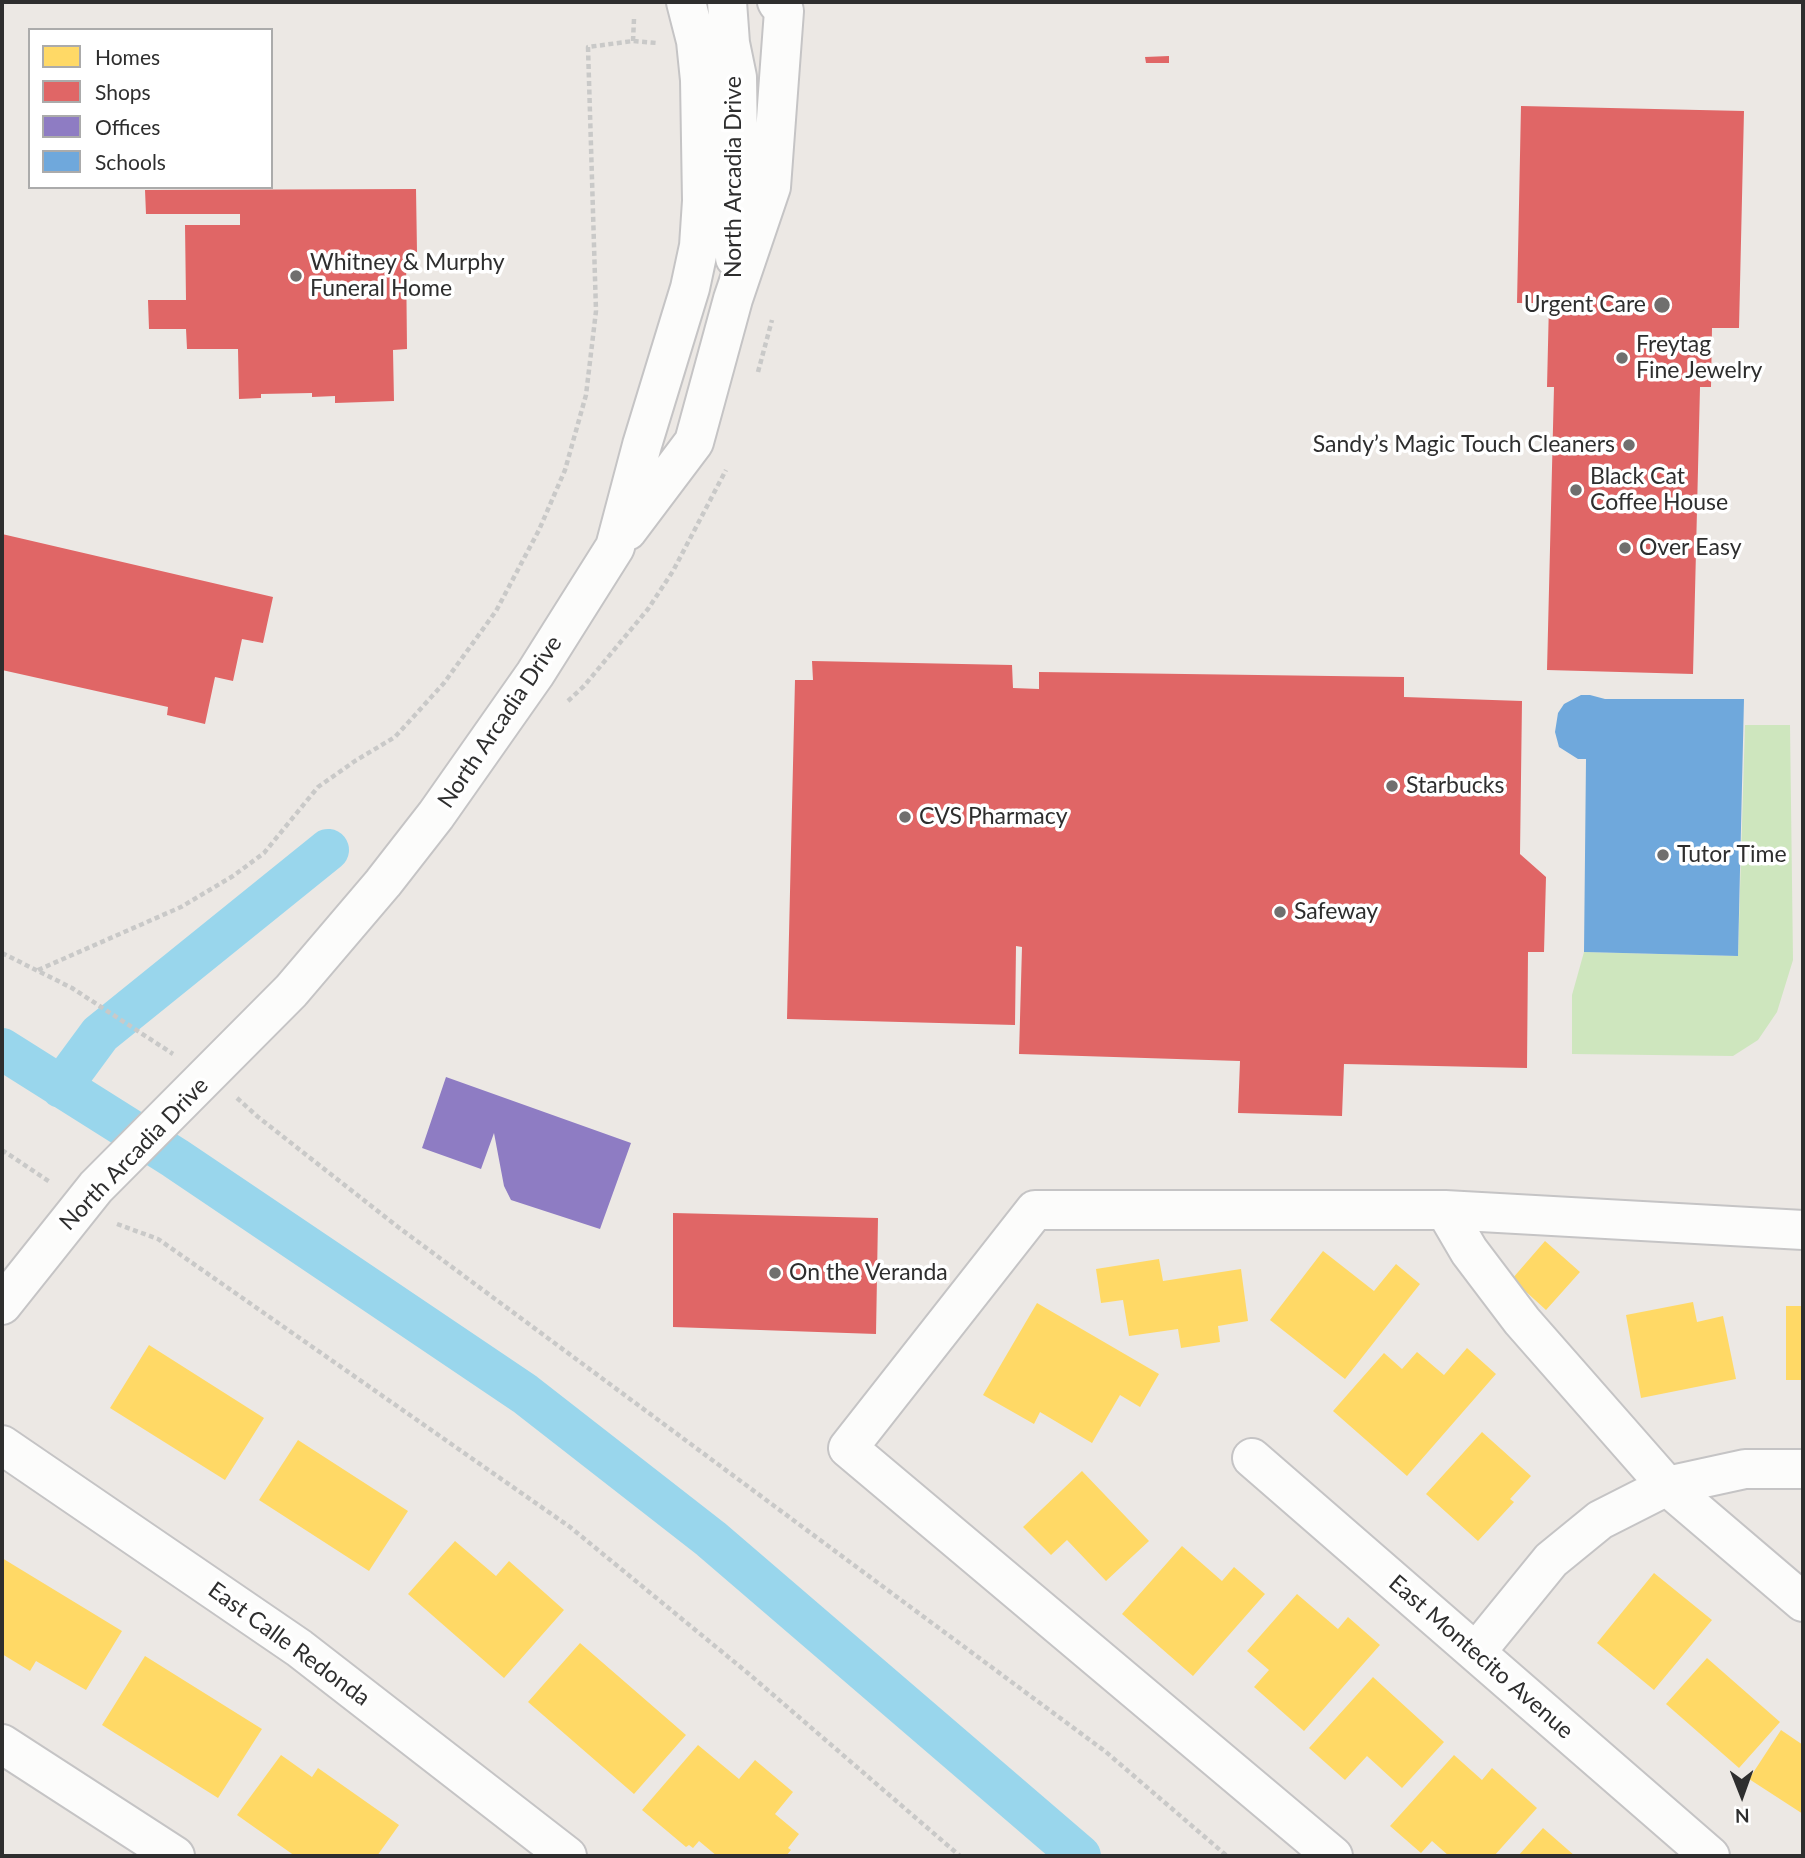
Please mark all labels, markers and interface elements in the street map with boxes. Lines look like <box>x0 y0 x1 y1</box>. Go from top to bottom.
legend <box>28 28 273 189</box>
text: Homes <box>95 44 160 69</box>
street label: North Arcadia Drive <box>720 76 748 278</box>
text: Shops <box>95 79 151 104</box>
text: Offices <box>95 114 160 139</box>
text: Schools <box>95 149 166 174</box>
place label: Whitney & Murphy Funeral Home <box>310 249 505 303</box>
marker: Whitney & Murphy Funeral Home <box>288 268 304 284</box>
place label: Urgent Care <box>1524 291 1646 319</box>
marker: Urgent Care <box>1652 295 1672 315</box>
place label: Freytag Fine Jewelry <box>1636 331 1762 385</box>
marker: Freytag Fine Jewelry <box>1614 350 1630 366</box>
place label: Sandy’s Magic Touch Cleaners <box>1313 431 1615 459</box>
marker: Sandy’s Magic Touch Cleaners <box>1621 437 1637 453</box>
place label: Black Cat Coffee House <box>1590 463 1728 517</box>
marker: Black Cat Coffee House <box>1568 482 1584 498</box>
place label: Over Easy <box>1639 534 1741 562</box>
marker: Over Easy <box>1617 540 1633 556</box>
street label: North Arcadia Drive <box>432 631 568 813</box>
place label: Starbucks <box>1406 772 1504 800</box>
marker: Starbucks <box>1384 778 1400 794</box>
place label: CVS Pharmacy <box>919 803 1068 831</box>
marker: CVS Pharmacy <box>897 809 913 825</box>
place label: Tutor Time <box>1677 841 1787 869</box>
marker: Tutor Time <box>1655 847 1671 863</box>
place label: Safeway <box>1294 898 1378 926</box>
marker: Safeway <box>1272 904 1288 920</box>
street label: North Arcadia Drive <box>54 1072 214 1236</box>
place label: On the Veranda <box>789 1259 948 1287</box>
marker: On the Veranda <box>767 1265 783 1281</box>
street label: East Montecito Avenue <box>1383 1569 1579 1745</box>
street label: East Calle Redonda <box>203 1576 375 1712</box>
north arrow <box>1707 1760 1777 1830</box>
text: N <box>1735 1805 1750 1828</box>

